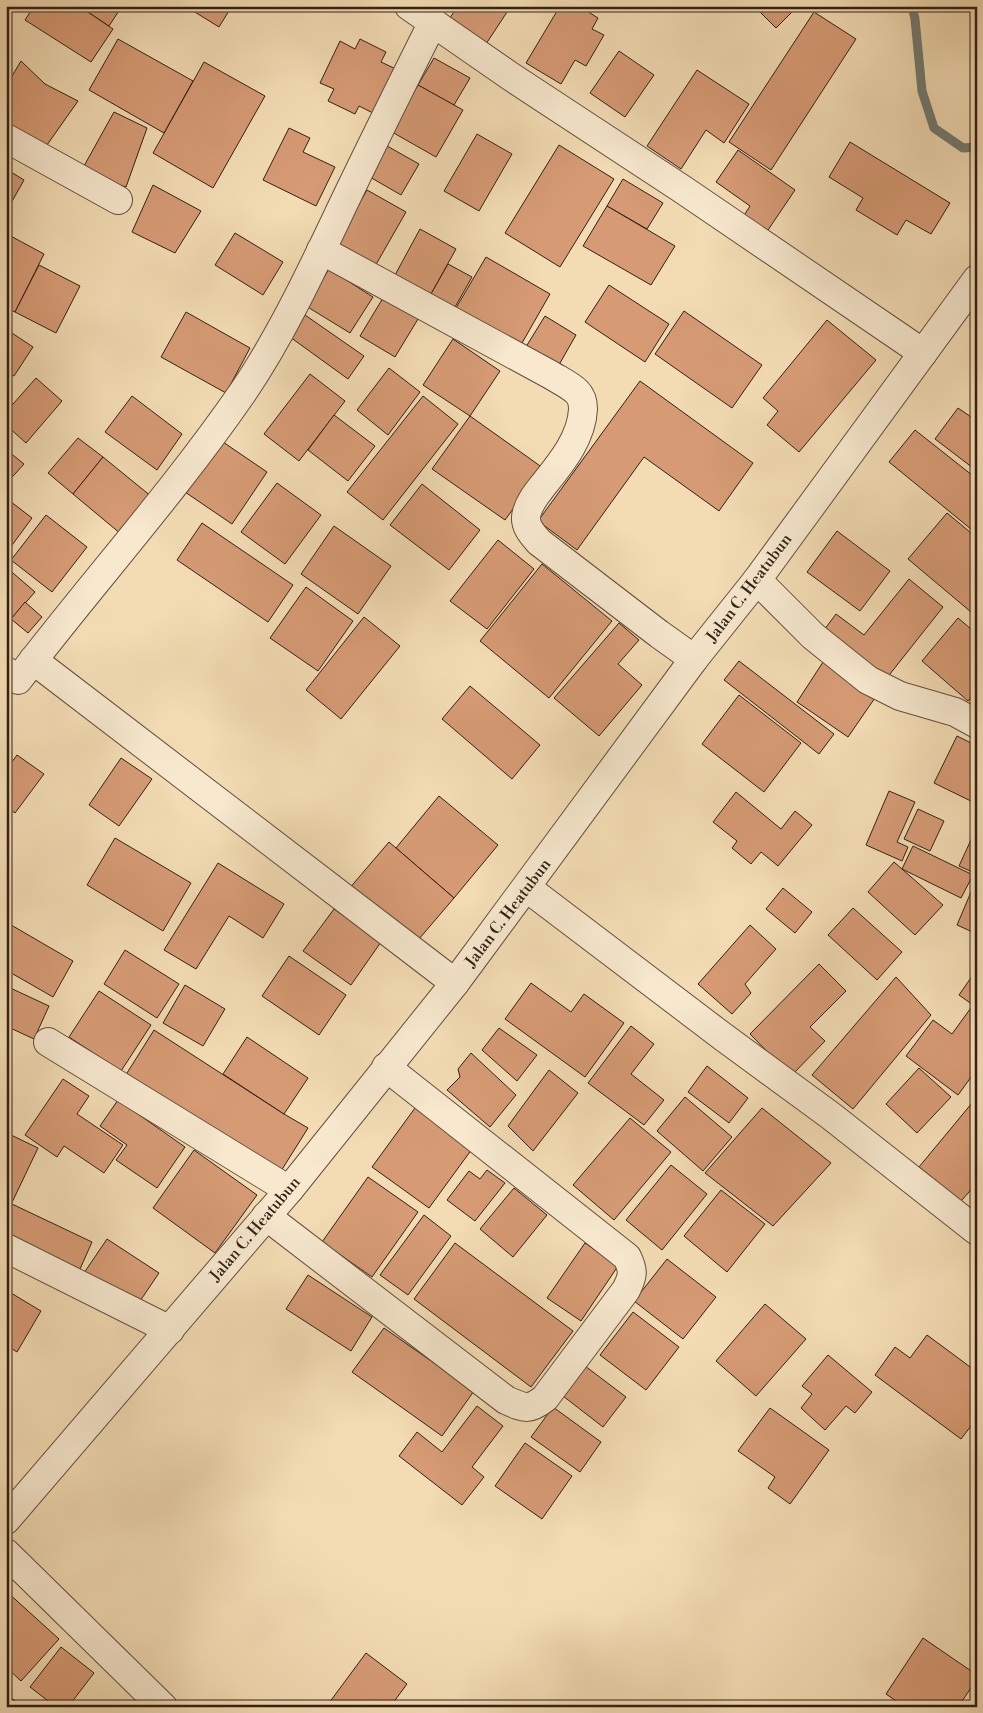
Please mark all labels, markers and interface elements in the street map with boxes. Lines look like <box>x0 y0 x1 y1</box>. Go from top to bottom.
street label: Jalan C. Heatubun <box>701 529 797 647</box>
street label: Jalan C. Heatubun <box>460 854 556 972</box>
street label: Jalan C. Heatubun <box>205 1172 305 1286</box>

